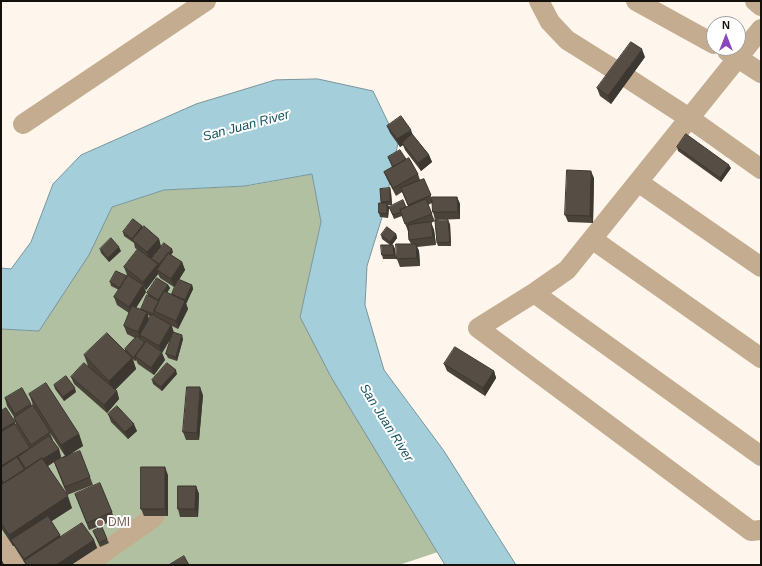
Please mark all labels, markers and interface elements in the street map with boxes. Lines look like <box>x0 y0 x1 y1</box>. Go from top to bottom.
north arrow <box>706 16 746 56</box>
text: N <box>722 19 730 31</box>
water label: San Juan River <box>201 107 291 145</box>
water label: San Juan River <box>356 381 416 465</box>
place label: DMI <box>108 516 130 530</box>
marker: DMI <box>95 518 105 528</box>

